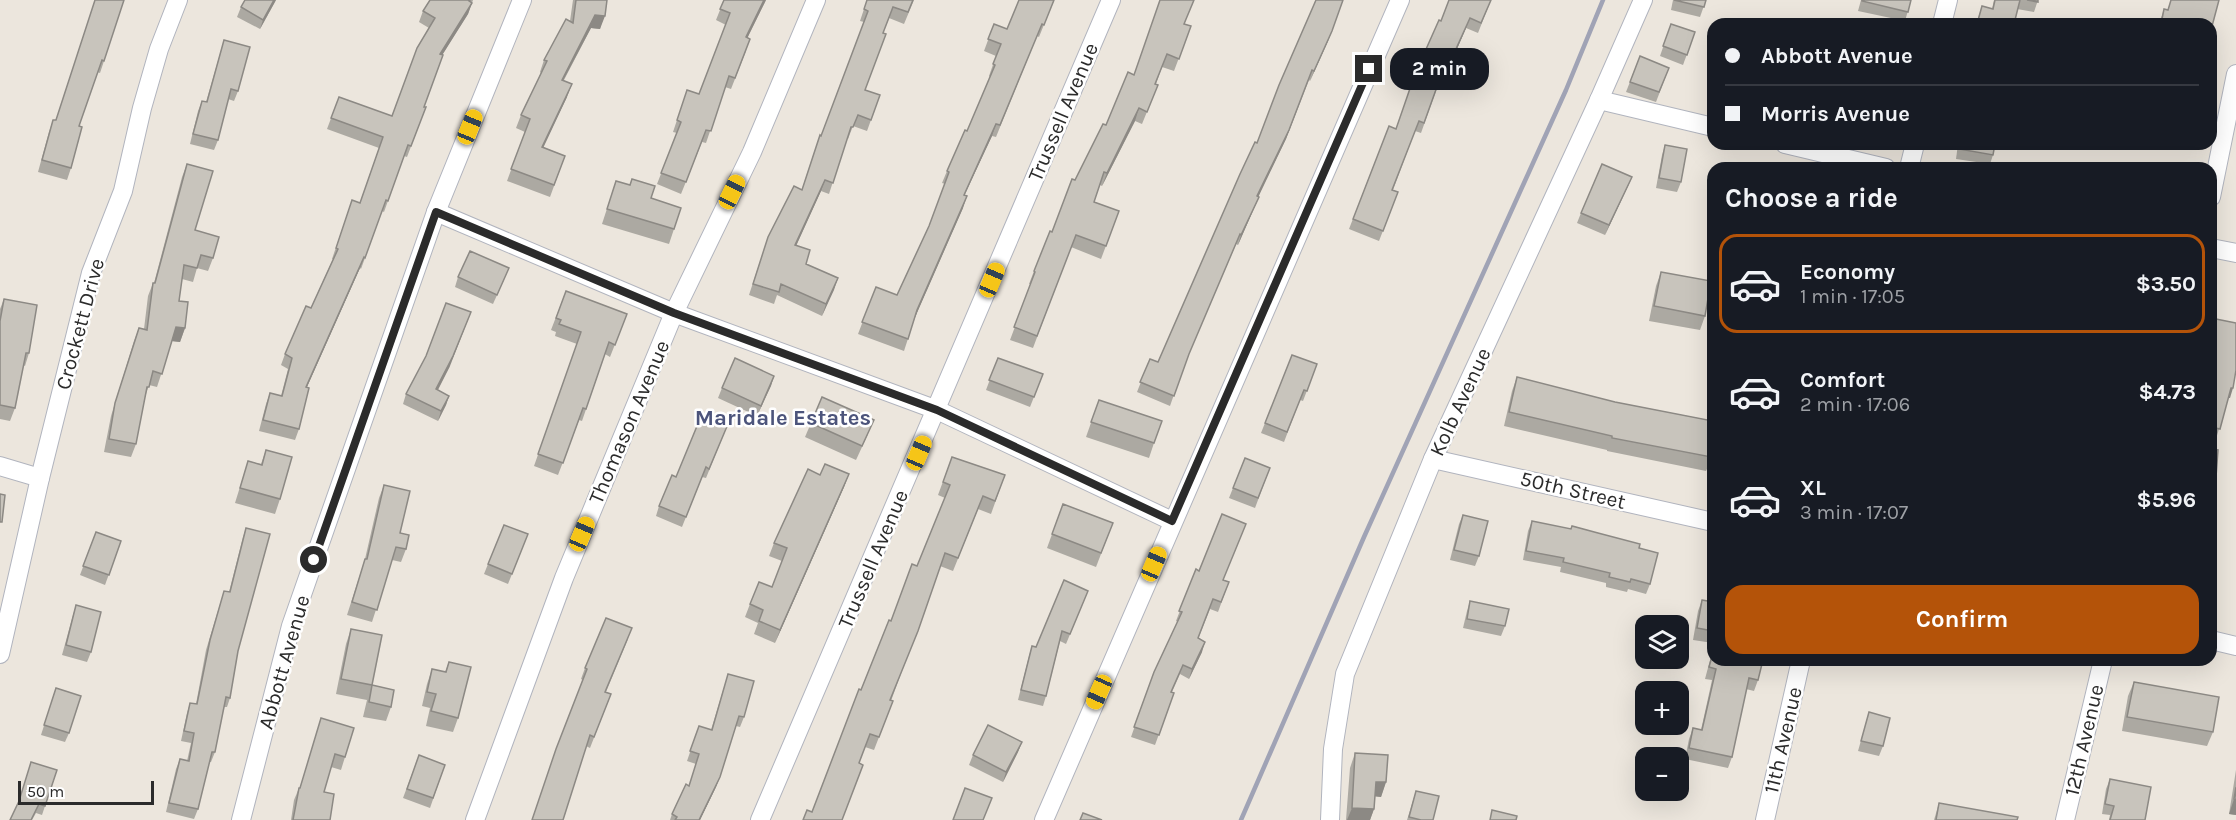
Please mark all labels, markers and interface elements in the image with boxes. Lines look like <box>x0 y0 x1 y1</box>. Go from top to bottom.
street label: Trussell Avenue <box>1023 39 1103 185</box>
text: Abbott Avenue <box>1761 43 1913 69</box>
callout: 2 min <box>1390 48 1489 90</box>
route end <box>1355 55 1382 82</box>
text: 2 min <box>1412 57 1467 80</box>
text: Morris Avenue <box>1761 101 1910 127</box>
car <box>455 107 485 147</box>
car <box>716 172 748 212</box>
text: Choose a ride <box>1725 182 1898 214</box>
street label: Crockett Drive <box>51 256 109 392</box>
icon: car <box>1728 257 1782 311</box>
text: Economy <box>1800 259 1895 285</box>
car <box>977 260 1007 300</box>
text: $3.50 <box>2136 271 2196 297</box>
text: 1 min · 17:05 <box>1800 285 1905 308</box>
street label: Thomason Avenue <box>584 337 674 507</box>
street label: Kolb Avenue <box>1424 344 1496 460</box>
icon: car <box>1728 365 1782 419</box>
text: Comfort <box>1800 367 1885 393</box>
text: $4.73 <box>2138 379 2196 405</box>
text: 2 min · 17:06 <box>1800 393 1910 416</box>
district label: Maridale Estates <box>695 405 871 431</box>
car <box>904 433 934 473</box>
street label: 50th Street <box>1518 466 1628 514</box>
icon: car <box>1728 473 1782 527</box>
text: XL <box>1800 475 1826 501</box>
street label: Trussell Avenue <box>833 486 913 632</box>
text: $5.96 <box>2137 487 2196 513</box>
text: 3 min · 17:07 <box>1800 501 1908 524</box>
car <box>567 514 597 554</box>
car <box>1139 544 1169 584</box>
route start <box>300 546 327 573</box>
button: Confirm <box>1725 585 2199 654</box>
street label: Abbott Avenue <box>253 592 315 732</box>
map controls <box>1635 615 1689 801</box>
button: layers <box>1635 615 1689 669</box>
car <box>1083 672 1115 712</box>
button: + <box>1635 681 1689 735</box>
street label: 12th Avenue <box>2060 682 2108 798</box>
street label: 11th Avenue <box>1759 684 1807 796</box>
button: − <box>1635 747 1689 801</box>
scale bar <box>18 778 154 806</box>
text: 50 m <box>27 782 64 801</box>

